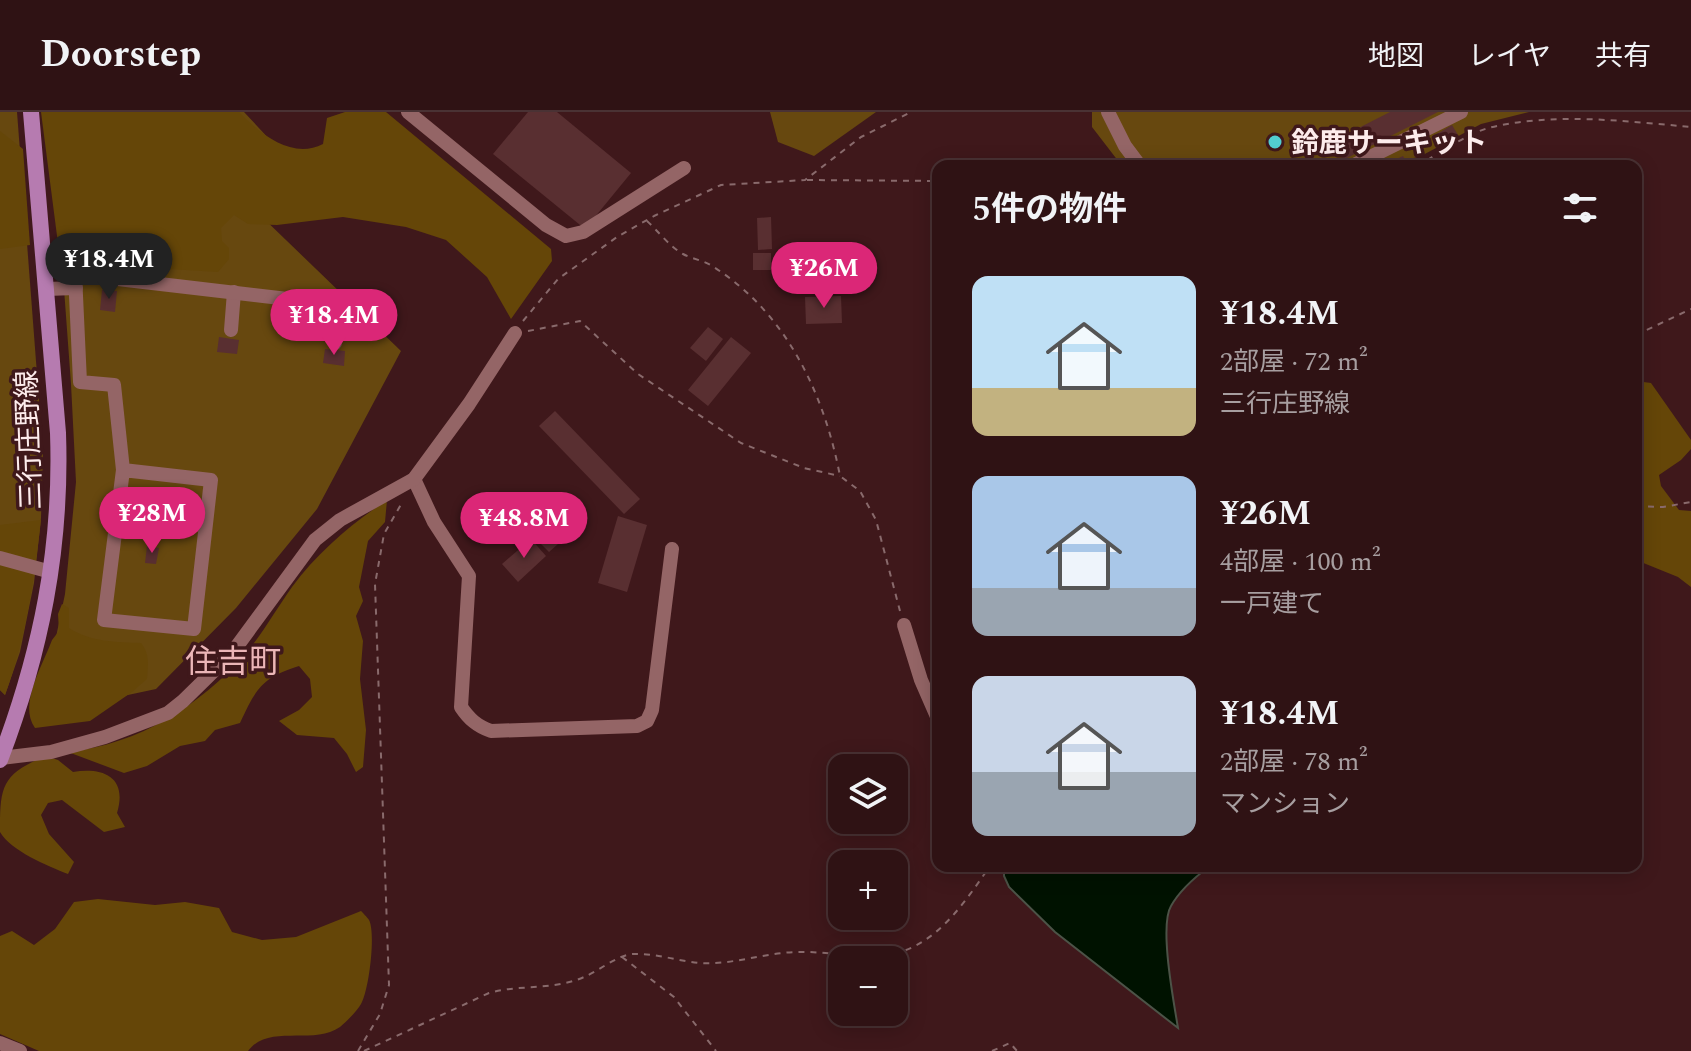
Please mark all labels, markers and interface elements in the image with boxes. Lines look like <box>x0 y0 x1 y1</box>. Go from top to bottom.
text: Doorstep <box>40 26 201 84</box>
text: 地図 <box>1368 35 1424 78</box>
text: レイヤ <box>1468 35 1551 78</box>
text: 共有 <box>1595 35 1651 78</box>
place label: 鈴鹿サーキット <box>1291 122 1487 165</box>
marker: 鈴鹿サーキット <box>1266 133 1284 151</box>
text: 5件の物件 <box>972 184 1127 236</box>
icon: filters <box>1558 186 1602 230</box>
pin: ¥18.4M <box>44 233 174 301</box>
text: ¥18.4M <box>63 239 155 279</box>
pin: ¥26M <box>777 242 871 310</box>
text: ¥26M <box>789 248 859 288</box>
text: ¥18.4M <box>1220 288 1339 340</box>
pin: ¥18.4M <box>269 289 399 357</box>
text: ¥18.4M <box>288 295 380 335</box>
icon: home <box>1036 308 1132 404</box>
text: 2部屋 · 72 m² <box>1220 342 1368 382</box>
street label: 三行庄野線 <box>6 369 53 511</box>
text: 三行庄野線 <box>1220 384 1350 424</box>
pin: ¥28M <box>105 487 199 555</box>
text: ¥26M <box>1220 488 1311 540</box>
pin: ¥48.8M <box>459 492 589 560</box>
text: ¥28M <box>117 493 187 533</box>
text: ¥48.8M <box>478 498 570 538</box>
icon: home <box>1036 508 1132 604</box>
text: 4部屋 · 100 m² <box>1220 542 1381 582</box>
text: 一戸建て <box>1220 584 1324 624</box>
district label: 住吉町 <box>185 638 281 687</box>
text: ¥18.4M <box>1220 688 1339 740</box>
icon: home <box>1036 708 1132 804</box>
text: 2部屋 · 78 m² <box>1220 742 1368 782</box>
map controls <box>828 754 908 1026</box>
button: layers <box>828 754 908 834</box>
text: マンション <box>1220 784 1350 824</box>
button: + <box>828 850 908 930</box>
button: − <box>828 946 908 1026</box>

